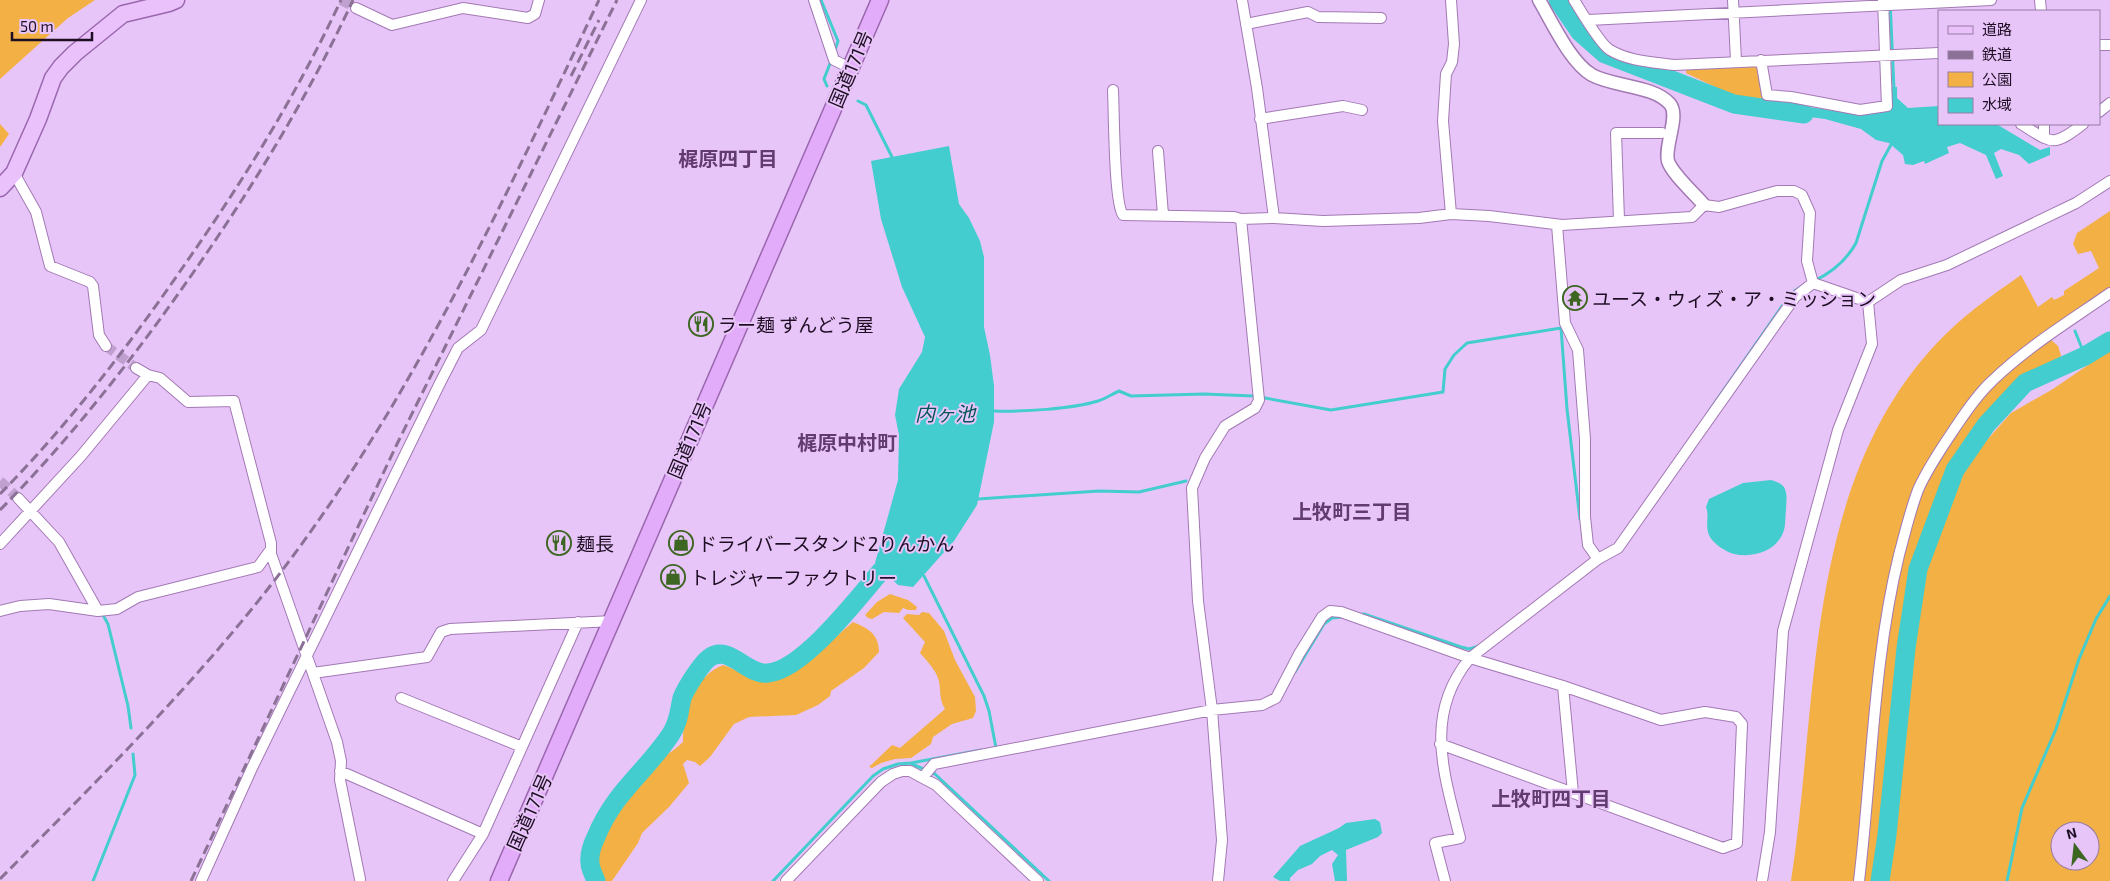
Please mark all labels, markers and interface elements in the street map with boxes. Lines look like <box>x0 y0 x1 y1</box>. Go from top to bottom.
scale bar <box>12 10 92 42</box>
legend <box>1938 10 2100 125</box>
text: 50 m <box>20 17 54 35</box>
text: 道路 <box>1982 20 2012 38</box>
street label: 国道171号 <box>823 27 877 111</box>
text: 鉄道 <box>1982 45 2012 63</box>
text: 公園 <box>1982 70 2012 88</box>
text: 水域 <box>1982 95 2012 113</box>
district label: 梶原四丁目 <box>678 146 778 170</box>
temple icon: ユース・ウィズ・ア・ミッション <box>1562 285 1588 311</box>
place label: ユース・ウィズ・ア・ミッション <box>1592 287 1876 310</box>
restaurant icon: ラー麺 ずんどう屋 <box>688 311 714 337</box>
place label: ラー麺 ずんどう屋 <box>718 313 874 336</box>
street label: 国道171号 <box>662 398 716 482</box>
water label: 内ヶ池 <box>915 401 977 425</box>
district label: 梶原中村町 <box>797 430 897 454</box>
district label: 上牧町三丁目 <box>1292 499 1412 523</box>
restaurant icon: 麺長 <box>546 530 572 556</box>
shop icon: ドライバースタンド2りんかん <box>668 530 694 556</box>
place label: 麺長 <box>576 532 614 555</box>
place label: ドライバースタンド2りんかん <box>698 532 954 555</box>
shop icon: トレジャーファクトリー <box>660 564 686 590</box>
place label: トレジャーファクトリー <box>690 566 897 589</box>
street label: 国道171号 <box>502 770 556 854</box>
district label: 上牧町四丁目 <box>1491 786 1611 810</box>
north arrow <box>2050 821 2100 871</box>
text: N <box>2064 823 2079 842</box>

